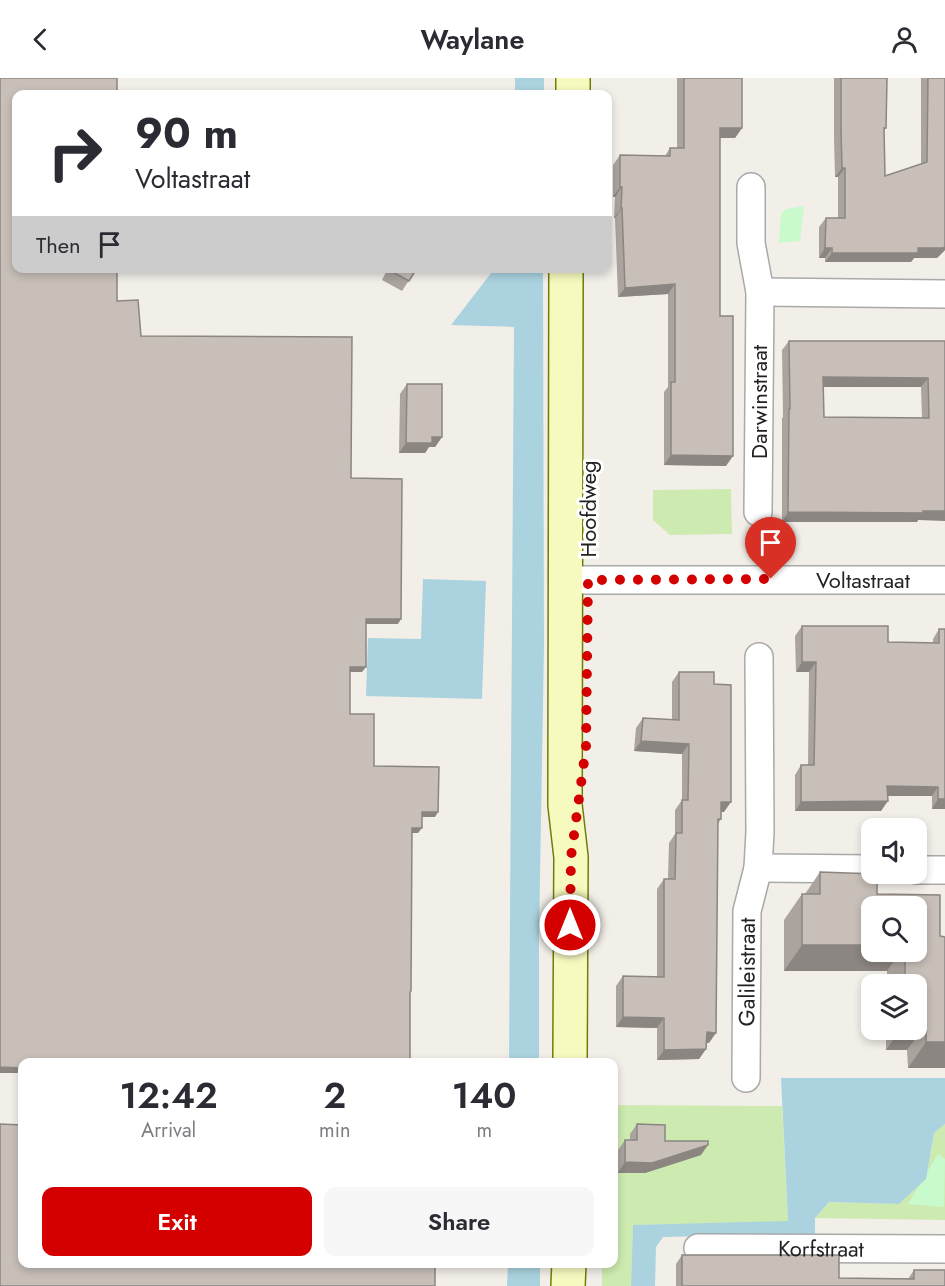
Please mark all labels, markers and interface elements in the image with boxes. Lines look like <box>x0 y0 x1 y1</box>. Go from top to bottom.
text: Waylane <box>421 20 524 59</box>
icon: back <box>24 23 57 56</box>
icon: person <box>888 23 921 56</box>
text: 90 m <box>135 103 238 164</box>
icon: right <box>36 114 114 192</box>
text: Voltastraat <box>135 159 250 198</box>
icon: arrive <box>93 228 126 261</box>
text: Then <box>36 229 81 261</box>
street label: Darwinstraat <box>743 344 775 459</box>
street label: Hoofdweg <box>572 460 604 558</box>
pin <box>745 517 796 579</box>
icon: arrive <box>754 526 787 559</box>
street label: Voltastraat <box>816 564 911 596</box>
map controls <box>861 818 927 1040</box>
button: sound <box>861 818 927 884</box>
position arrow <box>538 893 602 957</box>
button: search <box>861 896 927 962</box>
street label: Galileistraat <box>730 917 763 1026</box>
button: layers <box>861 974 927 1040</box>
text: 12:42 <box>119 1069 218 1121</box>
text: 2 <box>323 1069 346 1121</box>
text: 140 <box>452 1069 517 1121</box>
text: Arrival <box>141 1116 196 1145</box>
text: min <box>319 1116 350 1145</box>
text: m <box>476 1116 492 1145</box>
button: Exit <box>42 1187 312 1256</box>
button: Share <box>324 1187 594 1256</box>
street label: Korfstraat <box>778 1232 865 1265</box>

